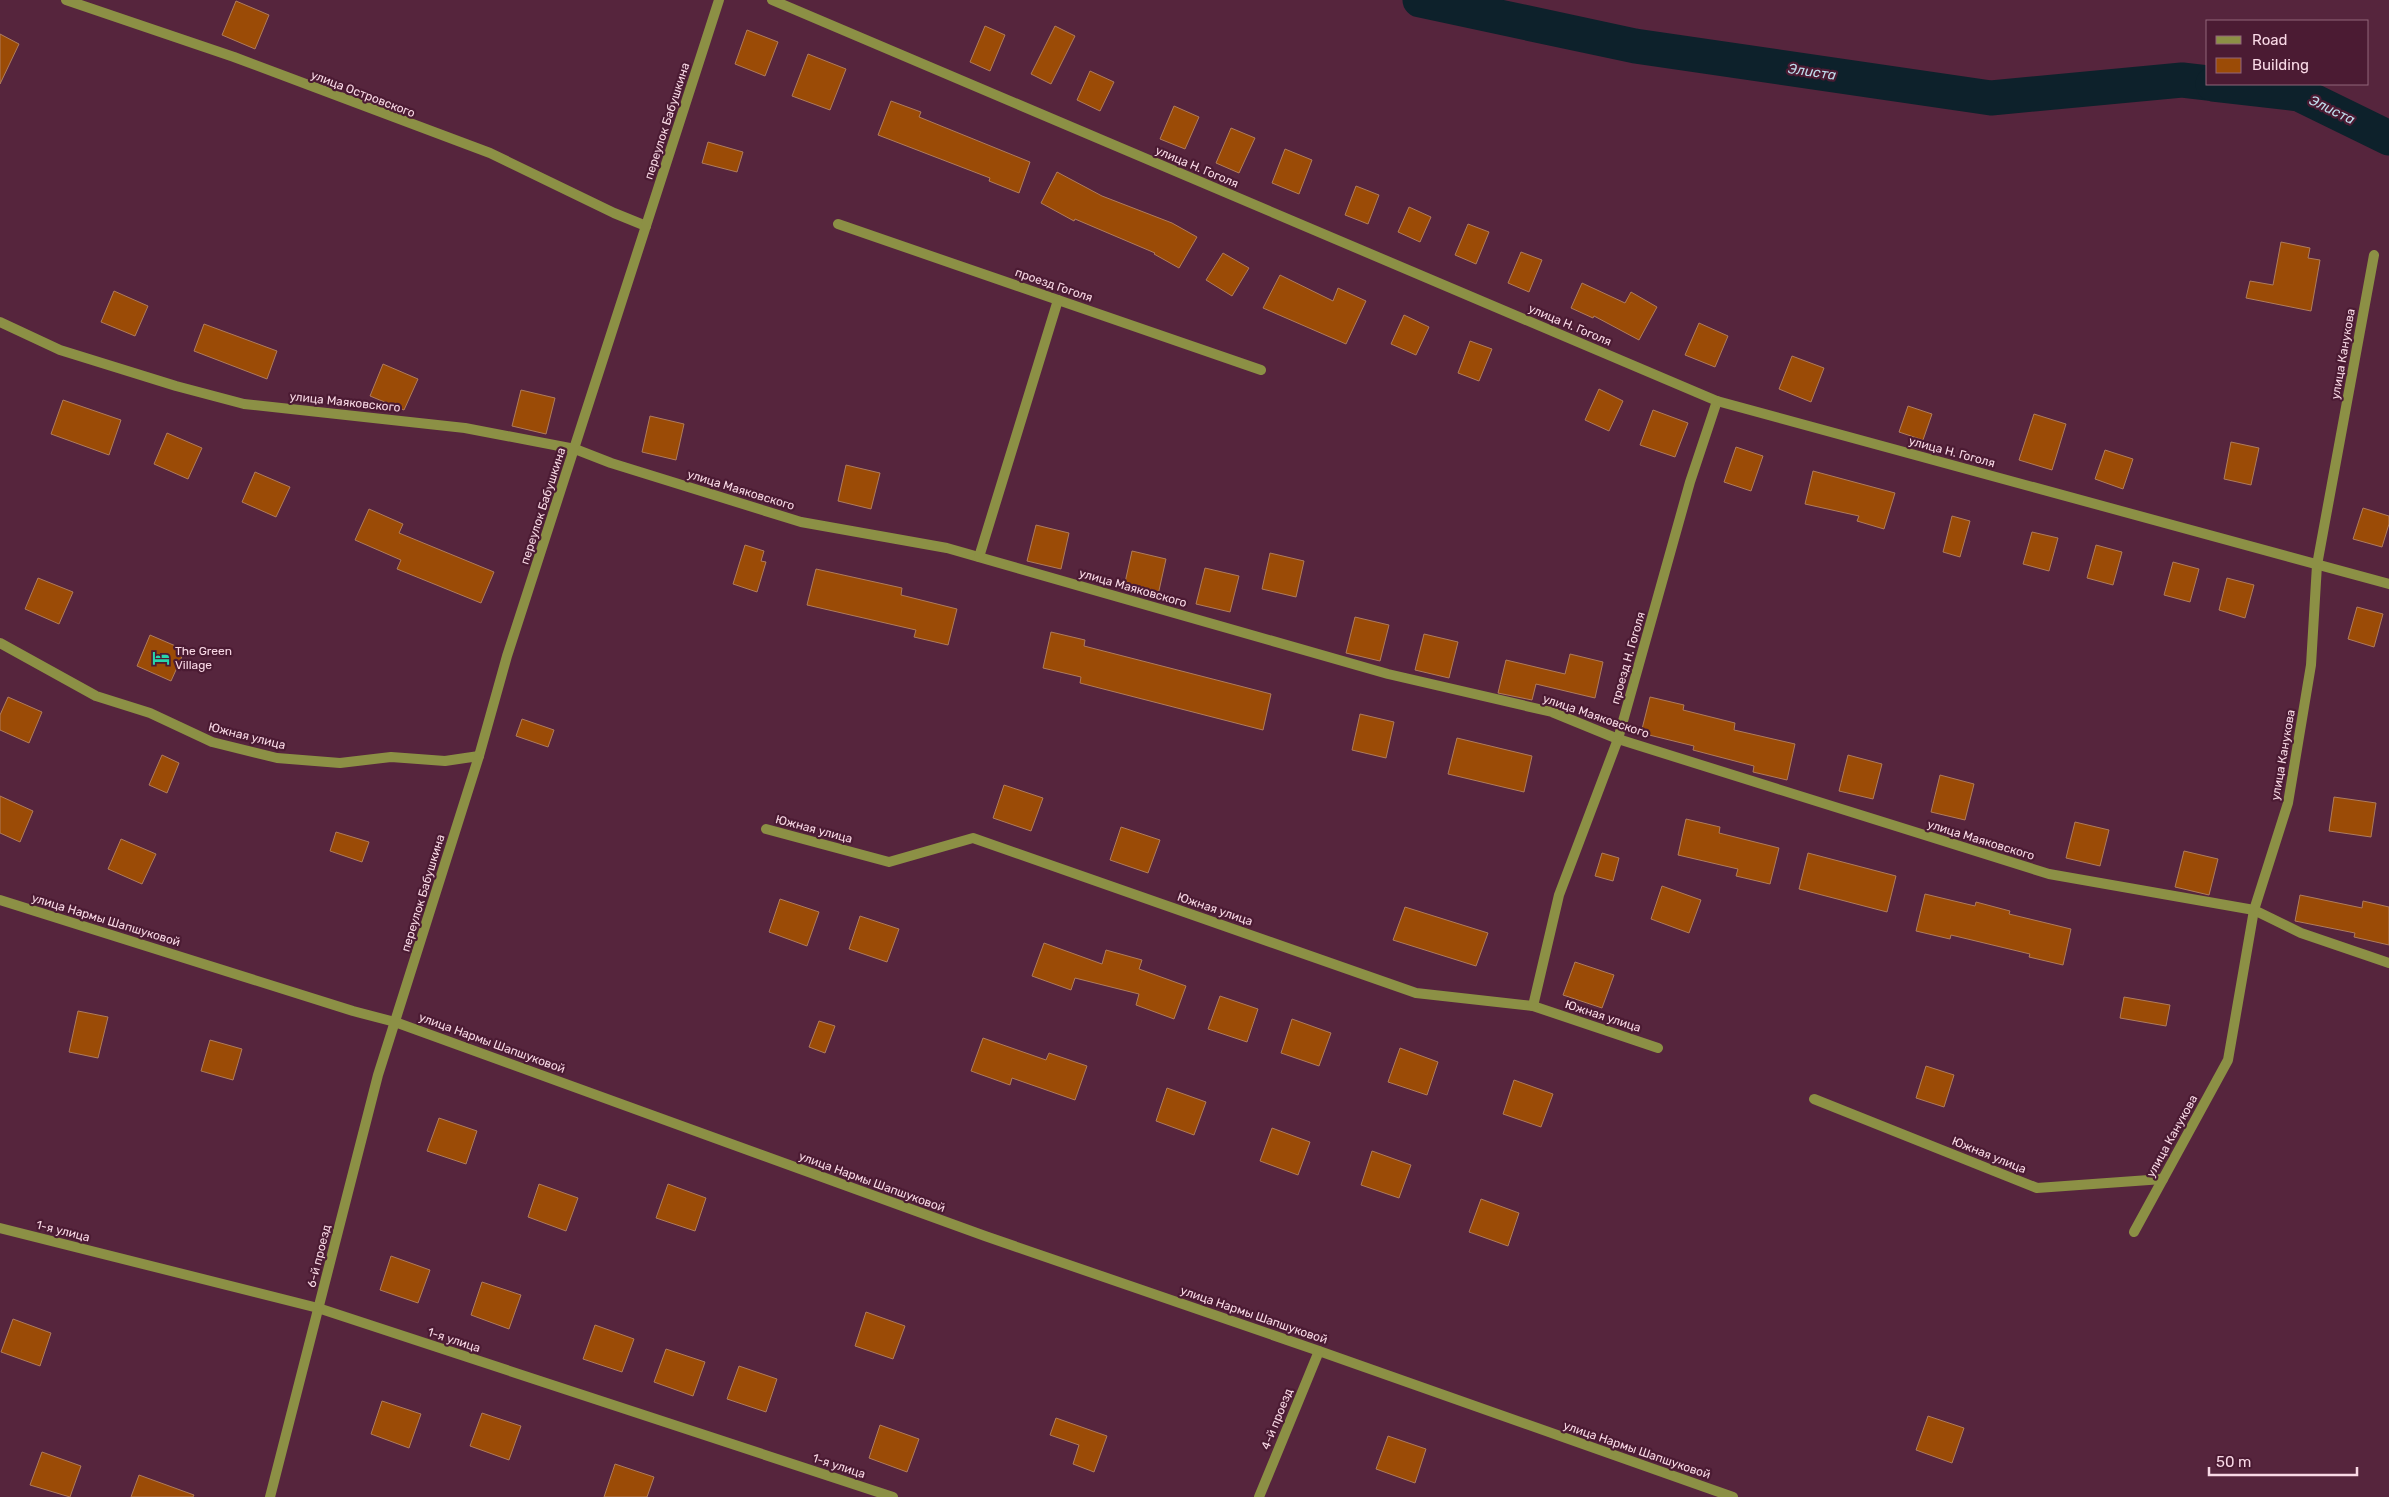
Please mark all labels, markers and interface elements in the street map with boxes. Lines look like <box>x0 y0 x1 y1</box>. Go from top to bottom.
legend <box>2206 20 2369 85</box>
text: Road <box>2252 31 2288 49</box>
text: Building <box>2252 56 2309 74</box>
water label: Элиста <box>1787 60 1837 84</box>
street label: переулок Бабушкина <box>642 61 692 181</box>
street label: улица Островского <box>309 68 417 120</box>
water label: Элиста <box>2306 92 2358 128</box>
street label: улица Н. Гоголя <box>1153 143 1241 191</box>
street label: проезд Гоголя <box>1013 265 1095 305</box>
street label: улица Н. Гоголя <box>1526 301 1614 349</box>
street label: улица Канукова <box>2328 307 2358 401</box>
street label: улица Маяковского <box>289 389 401 415</box>
street label: улица Н. Гоголя <box>1907 434 1997 470</box>
street label: переулок Бабушкина <box>518 446 568 566</box>
street label: улица Маяковского <box>686 467 796 513</box>
street label: улица Маяковского <box>1077 566 1189 610</box>
street label: проезд Н. Гоголя <box>1608 610 1648 706</box>
place label: The Green Village <box>175 644 232 672</box>
hotel icon: The Green Village <box>151 648 171 668</box>
street label: улица Маяковского <box>1541 691 1651 741</box>
street label: улица Канукова <box>2268 708 2298 802</box>
street label: Южная улица <box>207 720 287 752</box>
street label: Южная улица <box>774 812 854 846</box>
street label: улица Маяковского <box>1926 817 2036 863</box>
street label: переулок Бабушкина <box>398 833 448 953</box>
street label: Южная улица <box>1175 890 1255 928</box>
street label: улица Нармы Шапшуковой <box>30 891 182 949</box>
street label: Южная улица <box>1563 997 1643 1035</box>
street label: улица Нармы Шапшуковой <box>417 1010 567 1076</box>
street label: улица Канукова <box>2144 1092 2200 1180</box>
street label: Южная улица <box>1950 1134 2028 1176</box>
street label: улица Нармы Шапшуковой <box>797 1149 947 1215</box>
street label: 1-я улица <box>35 1218 91 1244</box>
street label: 6-й проезд <box>304 1223 334 1289</box>
street label: улица Нармы Шапшуковой <box>1179 1283 1329 1347</box>
street label: 1-я улица <box>426 1325 482 1355</box>
street label: 4-й проезд <box>1258 1386 1296 1452</box>
street label: улица Нармы Шапшуковой <box>1562 1418 1712 1482</box>
scale bar <box>2209 1444 2356 1476</box>
street label: 1-я улица <box>811 1451 867 1481</box>
text: 50 m <box>2216 1453 2251 1471</box>

